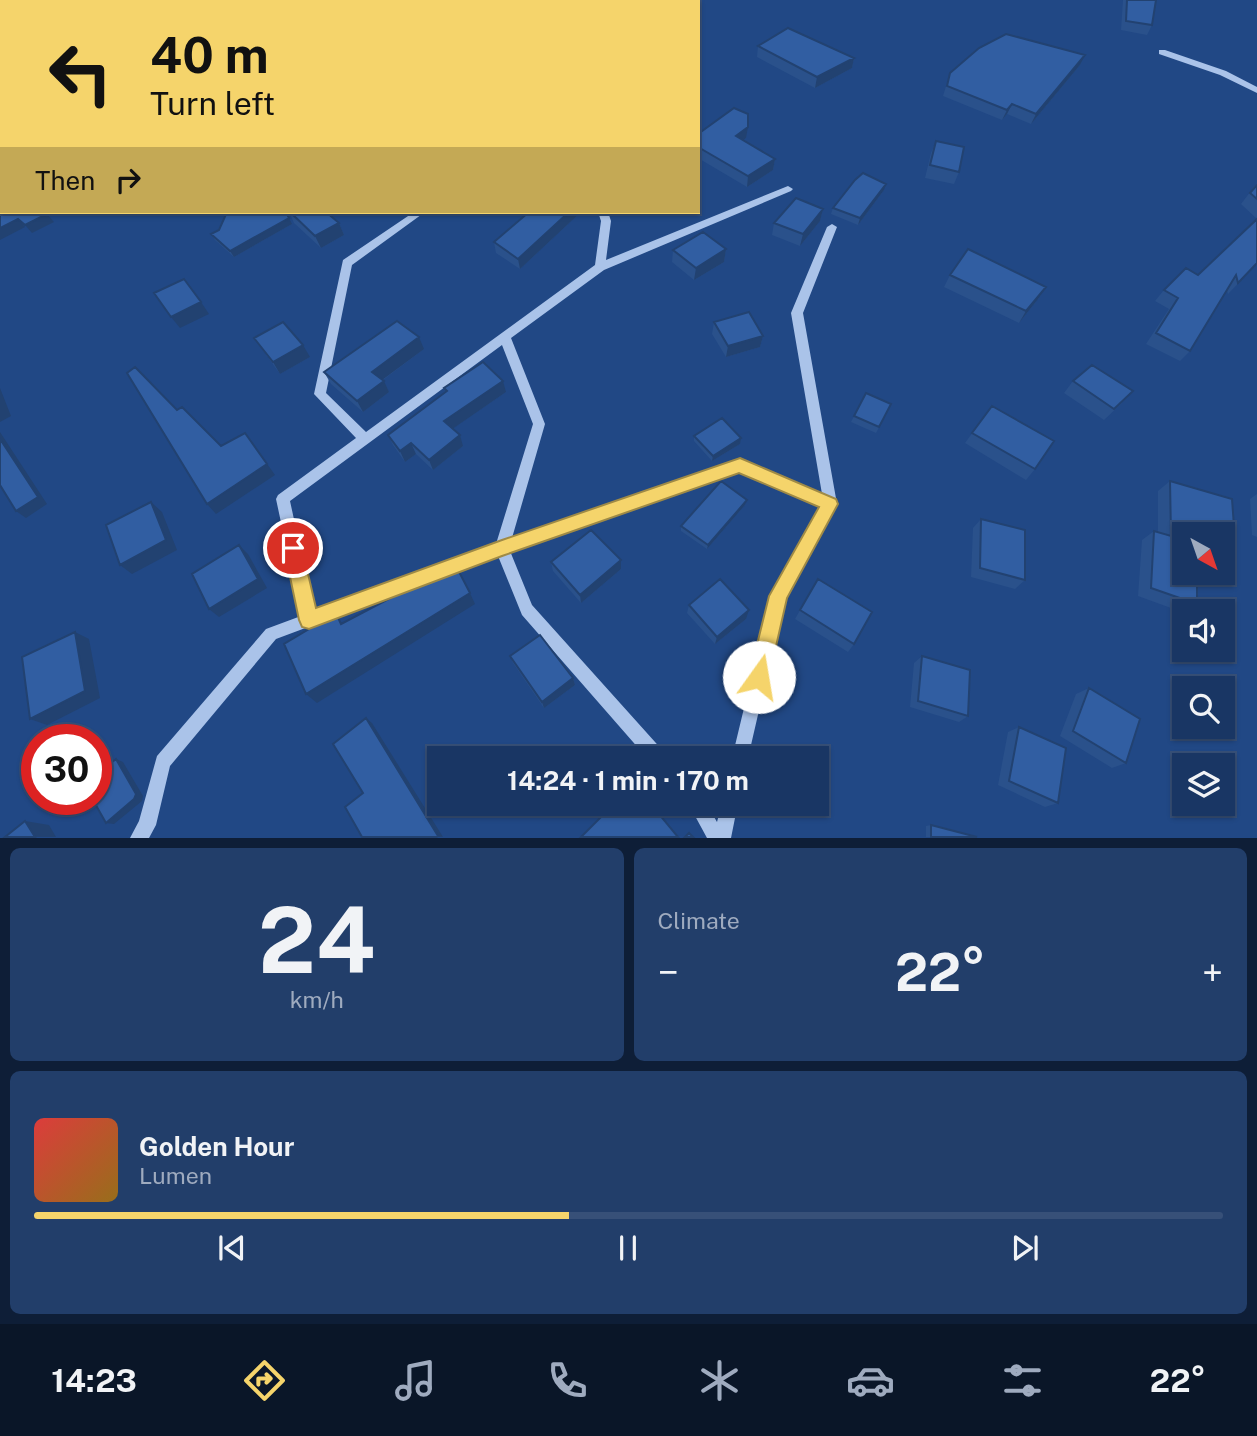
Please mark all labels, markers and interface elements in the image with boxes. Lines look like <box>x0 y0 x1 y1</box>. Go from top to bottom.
text: 40 m <box>150 26 269 84</box>
icon: left <box>35 28 126 119</box>
text: Turn left <box>150 85 275 122</box>
icon: right <box>109 161 147 199</box>
text: Then <box>35 165 95 196</box>
pin <box>263 518 323 578</box>
north arrow <box>1172 522 1236 584</box>
map controls <box>1172 522 1235 816</box>
icon: arrive <box>274 529 312 567</box>
button: sound <box>1172 599 1235 662</box>
position arrow <box>722 640 796 714</box>
button: search <box>1172 676 1235 739</box>
speed limit sign: 30 <box>21 724 112 815</box>
button: layers <box>1172 753 1235 816</box>
text: 14:24 · 1 min · 170 m <box>507 765 749 796</box>
text: 24 <box>258 887 375 993</box>
text: Climate <box>658 907 740 934</box>
text: 22° <box>895 942 986 1003</box>
text: − <box>658 950 679 995</box>
text: + <box>1202 950 1223 995</box>
text: km/h <box>290 986 344 1013</box>
text: Golden Hour <box>139 1131 294 1162</box>
text: Lumen <box>139 1162 212 1189</box>
icon: previous <box>213 1229 251 1267</box>
icon: pause <box>609 1229 647 1267</box>
icon: next <box>1006 1229 1044 1267</box>
icon: directions <box>240 1356 289 1405</box>
icon: music <box>391 1356 440 1405</box>
icon: phone <box>543 1356 592 1405</box>
icon: climate <box>695 1356 744 1405</box>
icon: car <box>846 1356 895 1405</box>
icon: filters <box>998 1356 1047 1405</box>
text: 14:23 <box>51 1362 137 1399</box>
text: 22° <box>1150 1362 1206 1399</box>

